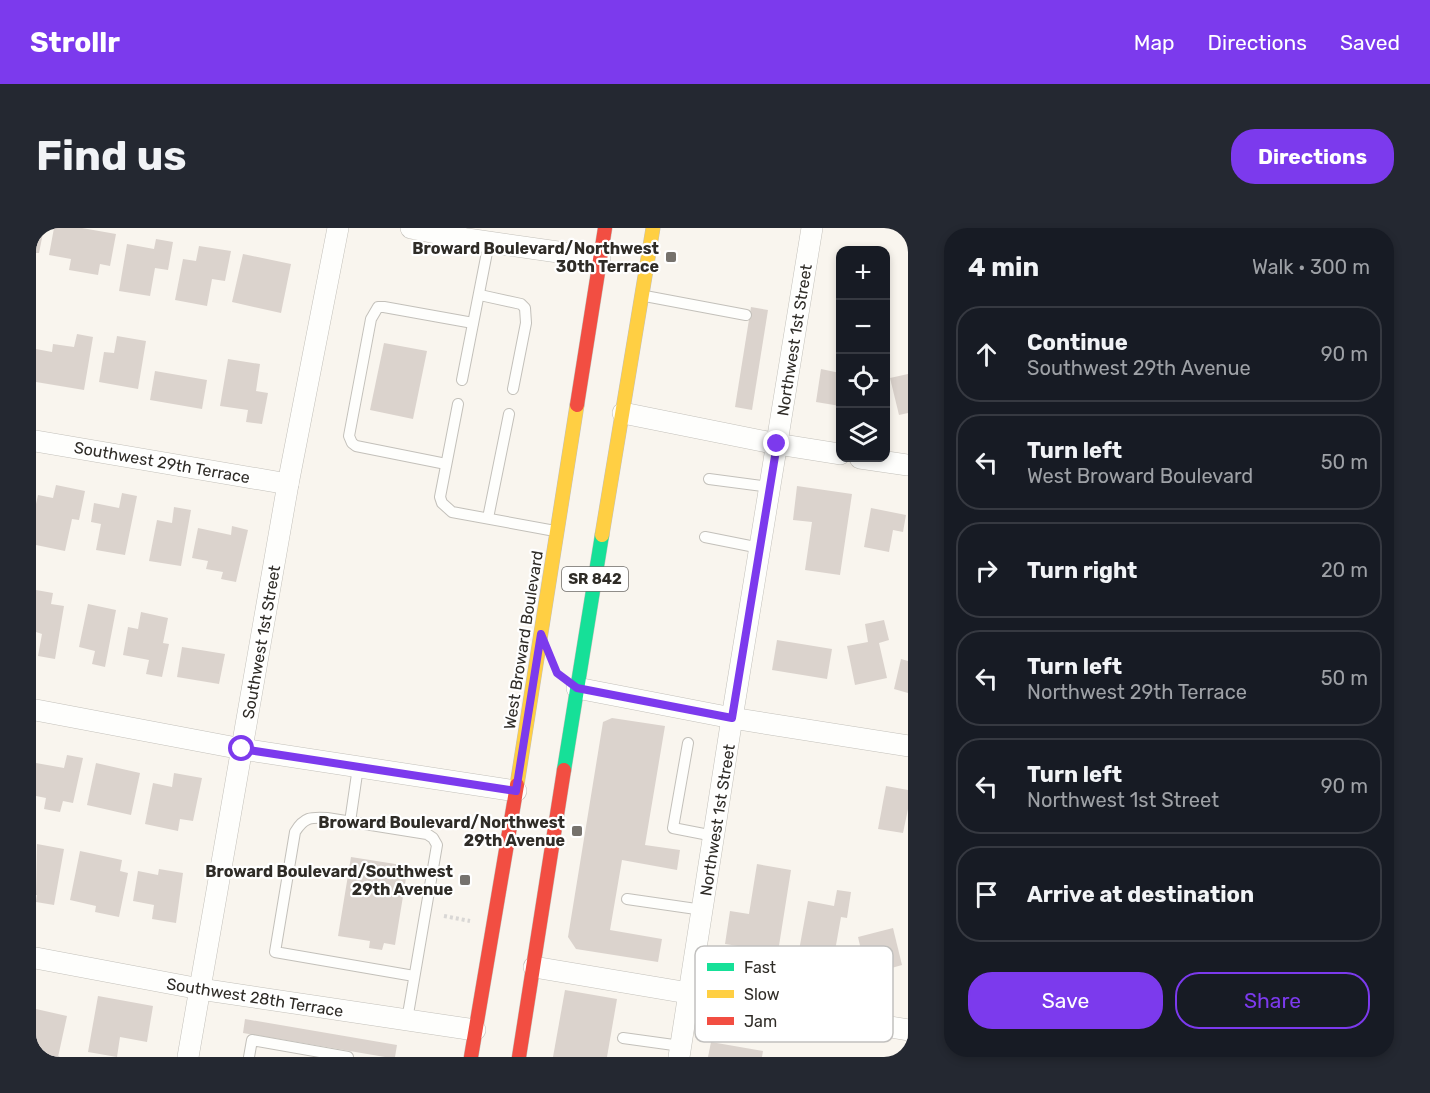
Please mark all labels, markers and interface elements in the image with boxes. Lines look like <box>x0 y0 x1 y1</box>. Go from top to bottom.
text: Strollr <box>30 26 120 59</box>
text: Map <box>1134 30 1175 55</box>
text: Directions <box>1208 30 1307 55</box>
text: Saved <box>1340 30 1400 55</box>
button: Directions <box>1231 129 1394 184</box>
text: Find us <box>36 131 187 181</box>
place label: Broward Boulevard/Northwest 30th Terrace <box>412 239 660 276</box>
map controls <box>836 246 890 462</box>
button: + <box>836 246 890 300</box>
marker: Broward Boulevard/Northwest 30th Terrace <box>664 250 678 264</box>
text: 4 min <box>968 252 1039 283</box>
text: Walk · 300 m <box>1252 255 1370 279</box>
street label: Northwest 1st Street <box>773 263 816 417</box>
button: − <box>836 300 890 354</box>
text: Continue <box>1027 329 1128 356</box>
icon: ahead <box>970 338 1003 371</box>
text: 90 m <box>1321 342 1368 366</box>
button: locate <box>836 354 890 408</box>
text: Southwest 29th Avenue <box>1027 356 1251 380</box>
button: layers <box>836 408 890 462</box>
route end <box>763 430 789 456</box>
text: Turn left <box>1027 437 1122 464</box>
street label: Southwest 29th Terrace <box>72 438 251 487</box>
icon: left <box>970 446 1003 479</box>
text: 50 m <box>1321 450 1368 474</box>
text: West Broward Boulevard <box>1027 464 1253 488</box>
street label: West Broward Boulevard <box>500 549 547 731</box>
icon: right <box>970 554 1003 587</box>
text: Turn right <box>1027 557 1137 584</box>
text: 20 m <box>1321 558 1368 582</box>
street label: Southwest 1st Street <box>239 564 284 721</box>
road number: SR 842 <box>562 567 628 591</box>
text: Turn left <box>1027 653 1122 680</box>
icon: left <box>970 662 1003 695</box>
text: 50 m <box>1321 666 1368 690</box>
text: Northwest 29th Terrace <box>1027 680 1247 704</box>
route start <box>228 735 254 761</box>
street label: Northwest 1st Street <box>696 743 739 897</box>
text: Turn left <box>1027 761 1122 788</box>
icon: left <box>970 770 1003 803</box>
text: 90 m <box>1321 774 1368 798</box>
text: Northwest 1st Street <box>1027 788 1219 812</box>
place label: Broward Boulevard/Northwest 29th Avenue <box>318 813 566 850</box>
marker: Broward Boulevard/Northwest 29th Avenue <box>570 824 584 838</box>
place label: Broward Boulevard/Southwest 29th Avenue <box>205 862 454 899</box>
marker: Broward Boulevard/Southwest 29th Avenue <box>458 873 472 887</box>
icon: arrive <box>970 878 1003 911</box>
text: Arrive at destination <box>1027 881 1254 908</box>
legend <box>695 946 893 1042</box>
text: Fast <box>744 958 776 977</box>
button: Save <box>968 972 1163 1029</box>
button: Share <box>1175 972 1370 1029</box>
street label: Southwest 28th Terrace <box>165 974 345 1021</box>
text: Slow <box>744 985 780 1004</box>
text: Jam <box>744 1012 777 1031</box>

